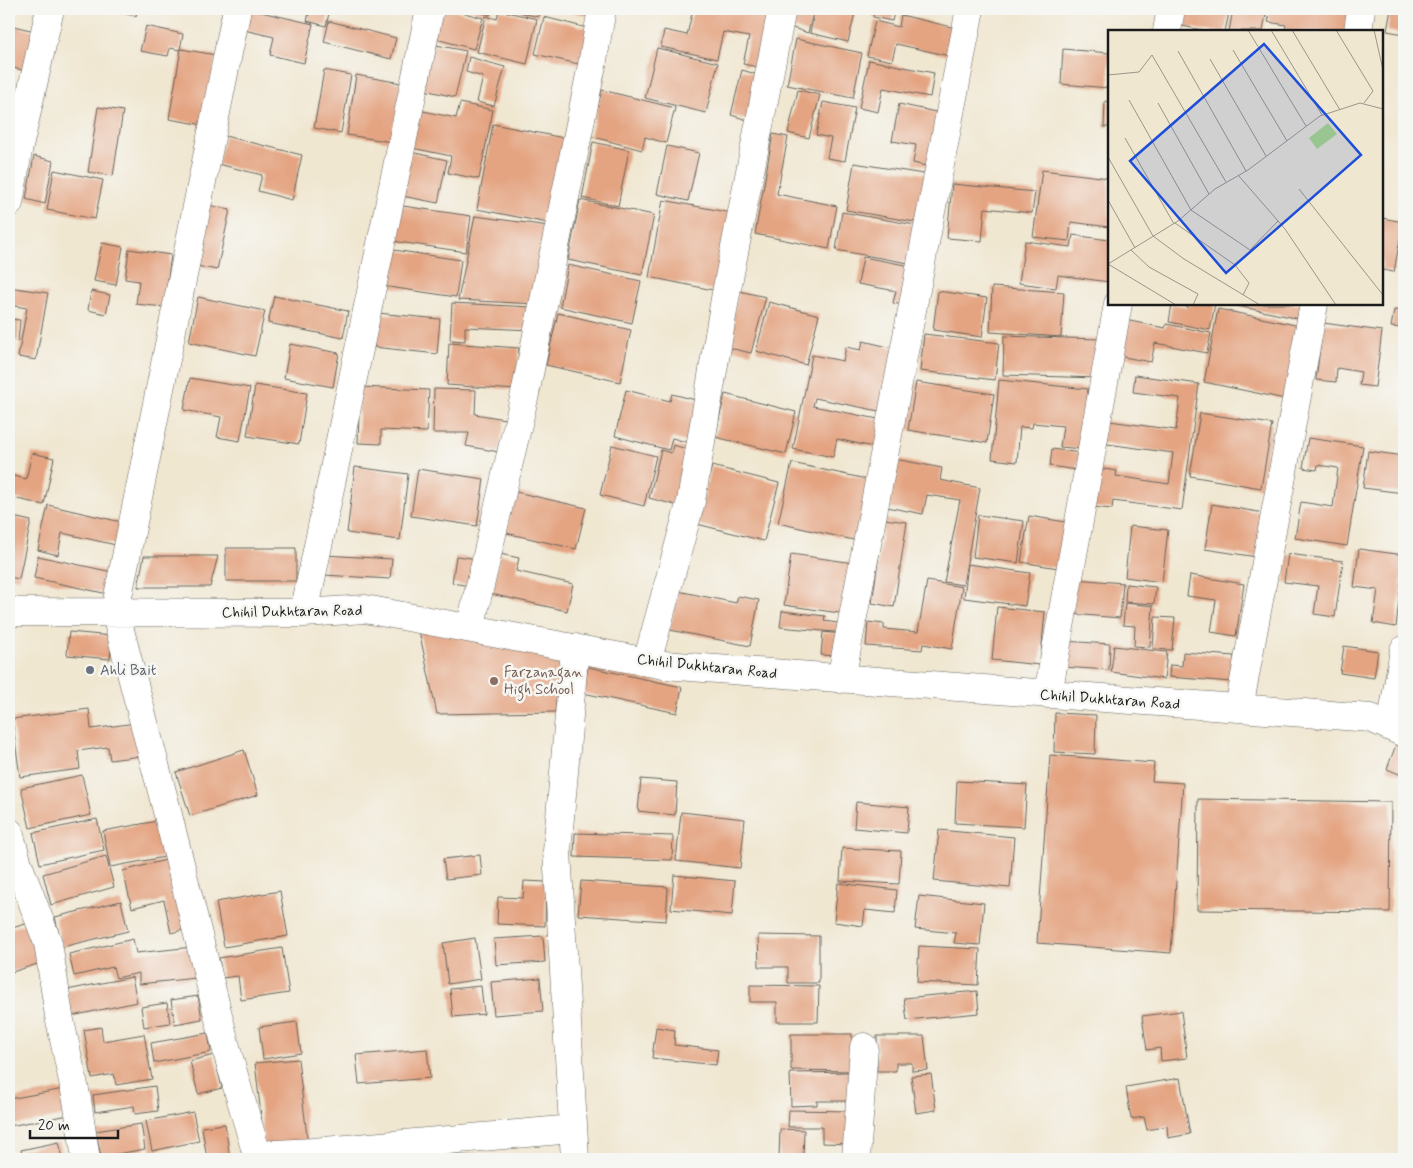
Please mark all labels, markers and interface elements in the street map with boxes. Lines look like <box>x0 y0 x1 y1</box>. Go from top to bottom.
inset map <box>1108 30 1383 305</box>
street label: Chihil Dukhtaran Road <box>221 601 363 623</box>
street label: Chihil Dukhtaran Road <box>636 650 778 684</box>
place label: Ahli Bait <box>100 661 157 681</box>
place label: Farzanagan High School <box>504 663 583 701</box>
marker: Ahli Bait <box>84 664 96 676</box>
marker: Farzanagan High School <box>488 675 500 687</box>
street label: Chihil Dukhtaran Road <box>1039 685 1181 715</box>
scale bar <box>30 1108 118 1140</box>
text: 20 m <box>38 1116 70 1136</box>

